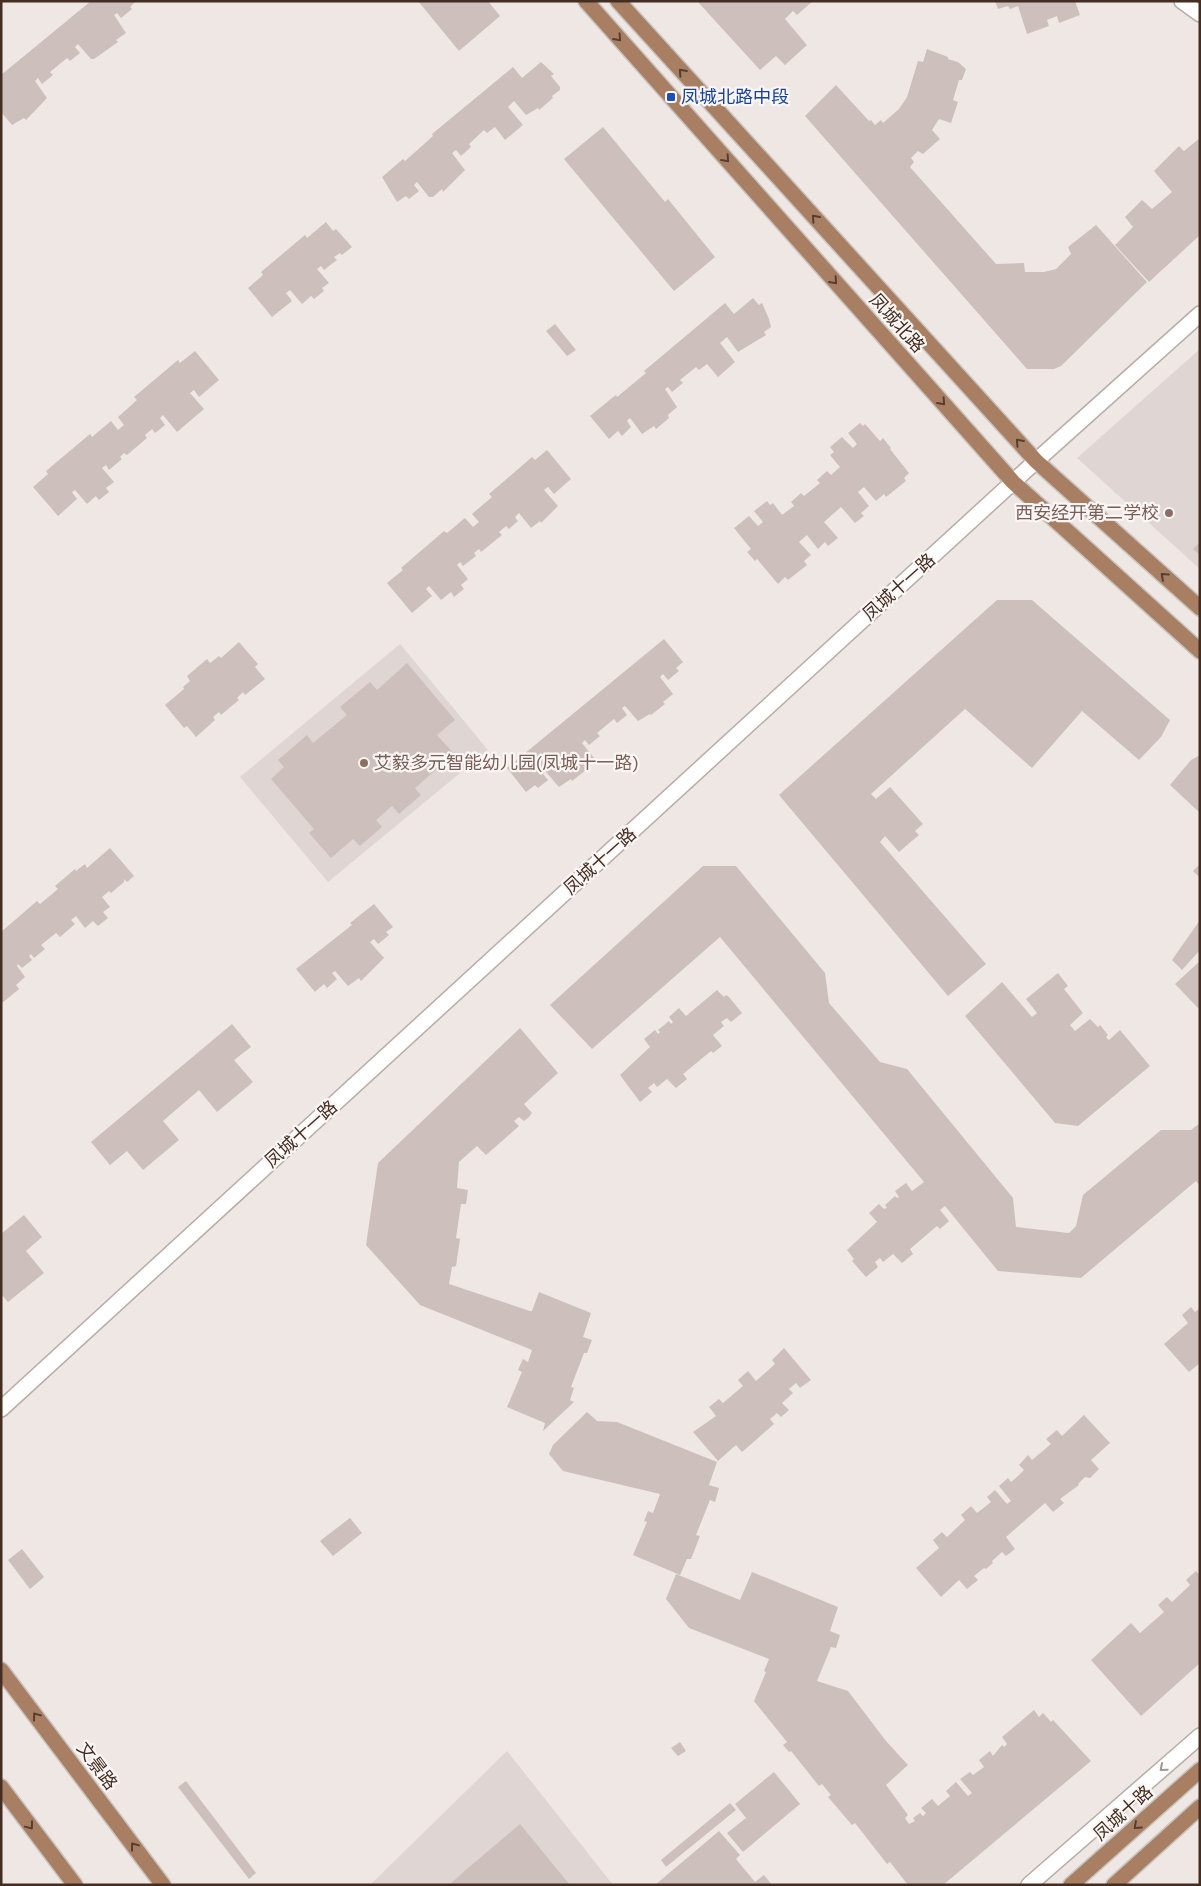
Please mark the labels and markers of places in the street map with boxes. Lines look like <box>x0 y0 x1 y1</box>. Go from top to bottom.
place label: 凤城北路中段 <box>681 86 789 107</box>
marker: 凤城北路中段 <box>665 91 677 103</box>
place label: 西安经开第二学校 <box>1015 502 1159 523</box>
marker: 西安经开第二学校 <box>1163 507 1175 519</box>
place label: 艾毅多元智能幼儿园(凤城十一路) <box>374 752 639 773</box>
marker: 艾毅多元智能幼儿园(凤城十一路) <box>358 757 370 769</box>

